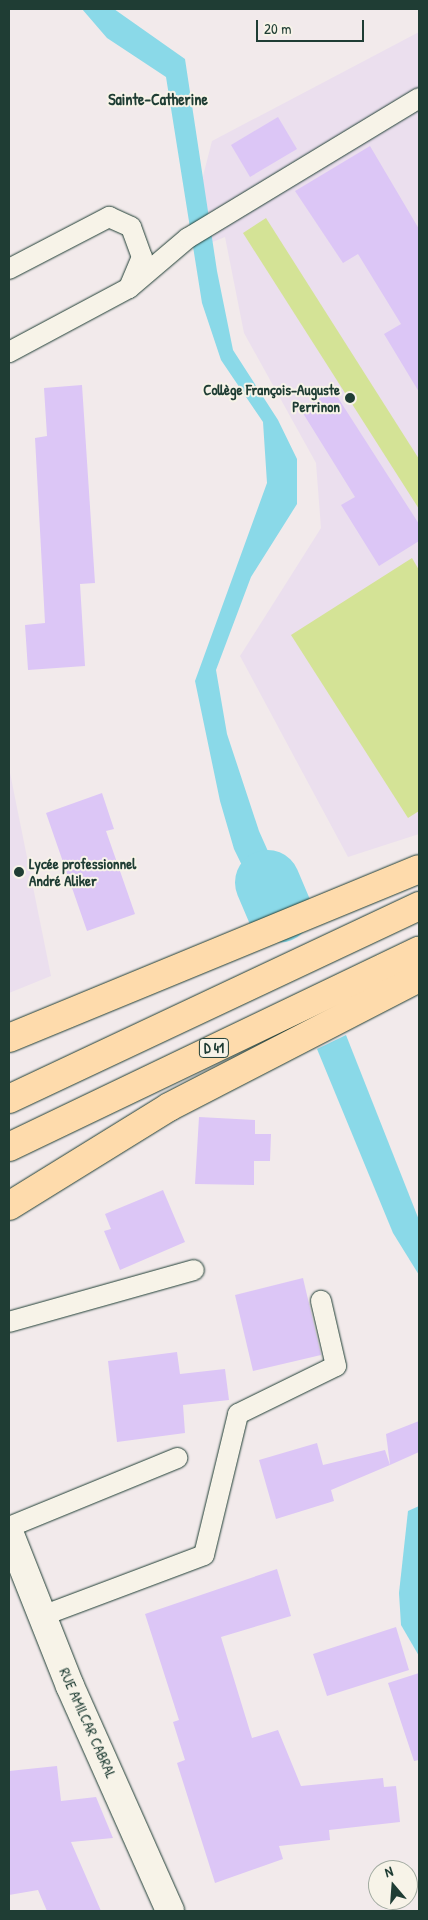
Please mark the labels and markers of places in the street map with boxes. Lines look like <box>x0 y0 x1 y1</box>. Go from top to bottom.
place label: Collège François-Auguste Perrinon <box>203 380 340 415</box>
marker: Collège François-Auguste Perrinon <box>344 392 356 404</box>
place label: Lycée professionnel André Aliker <box>29 854 136 889</box>
marker: Lycée professionnel André Aliker <box>13 866 25 878</box>

